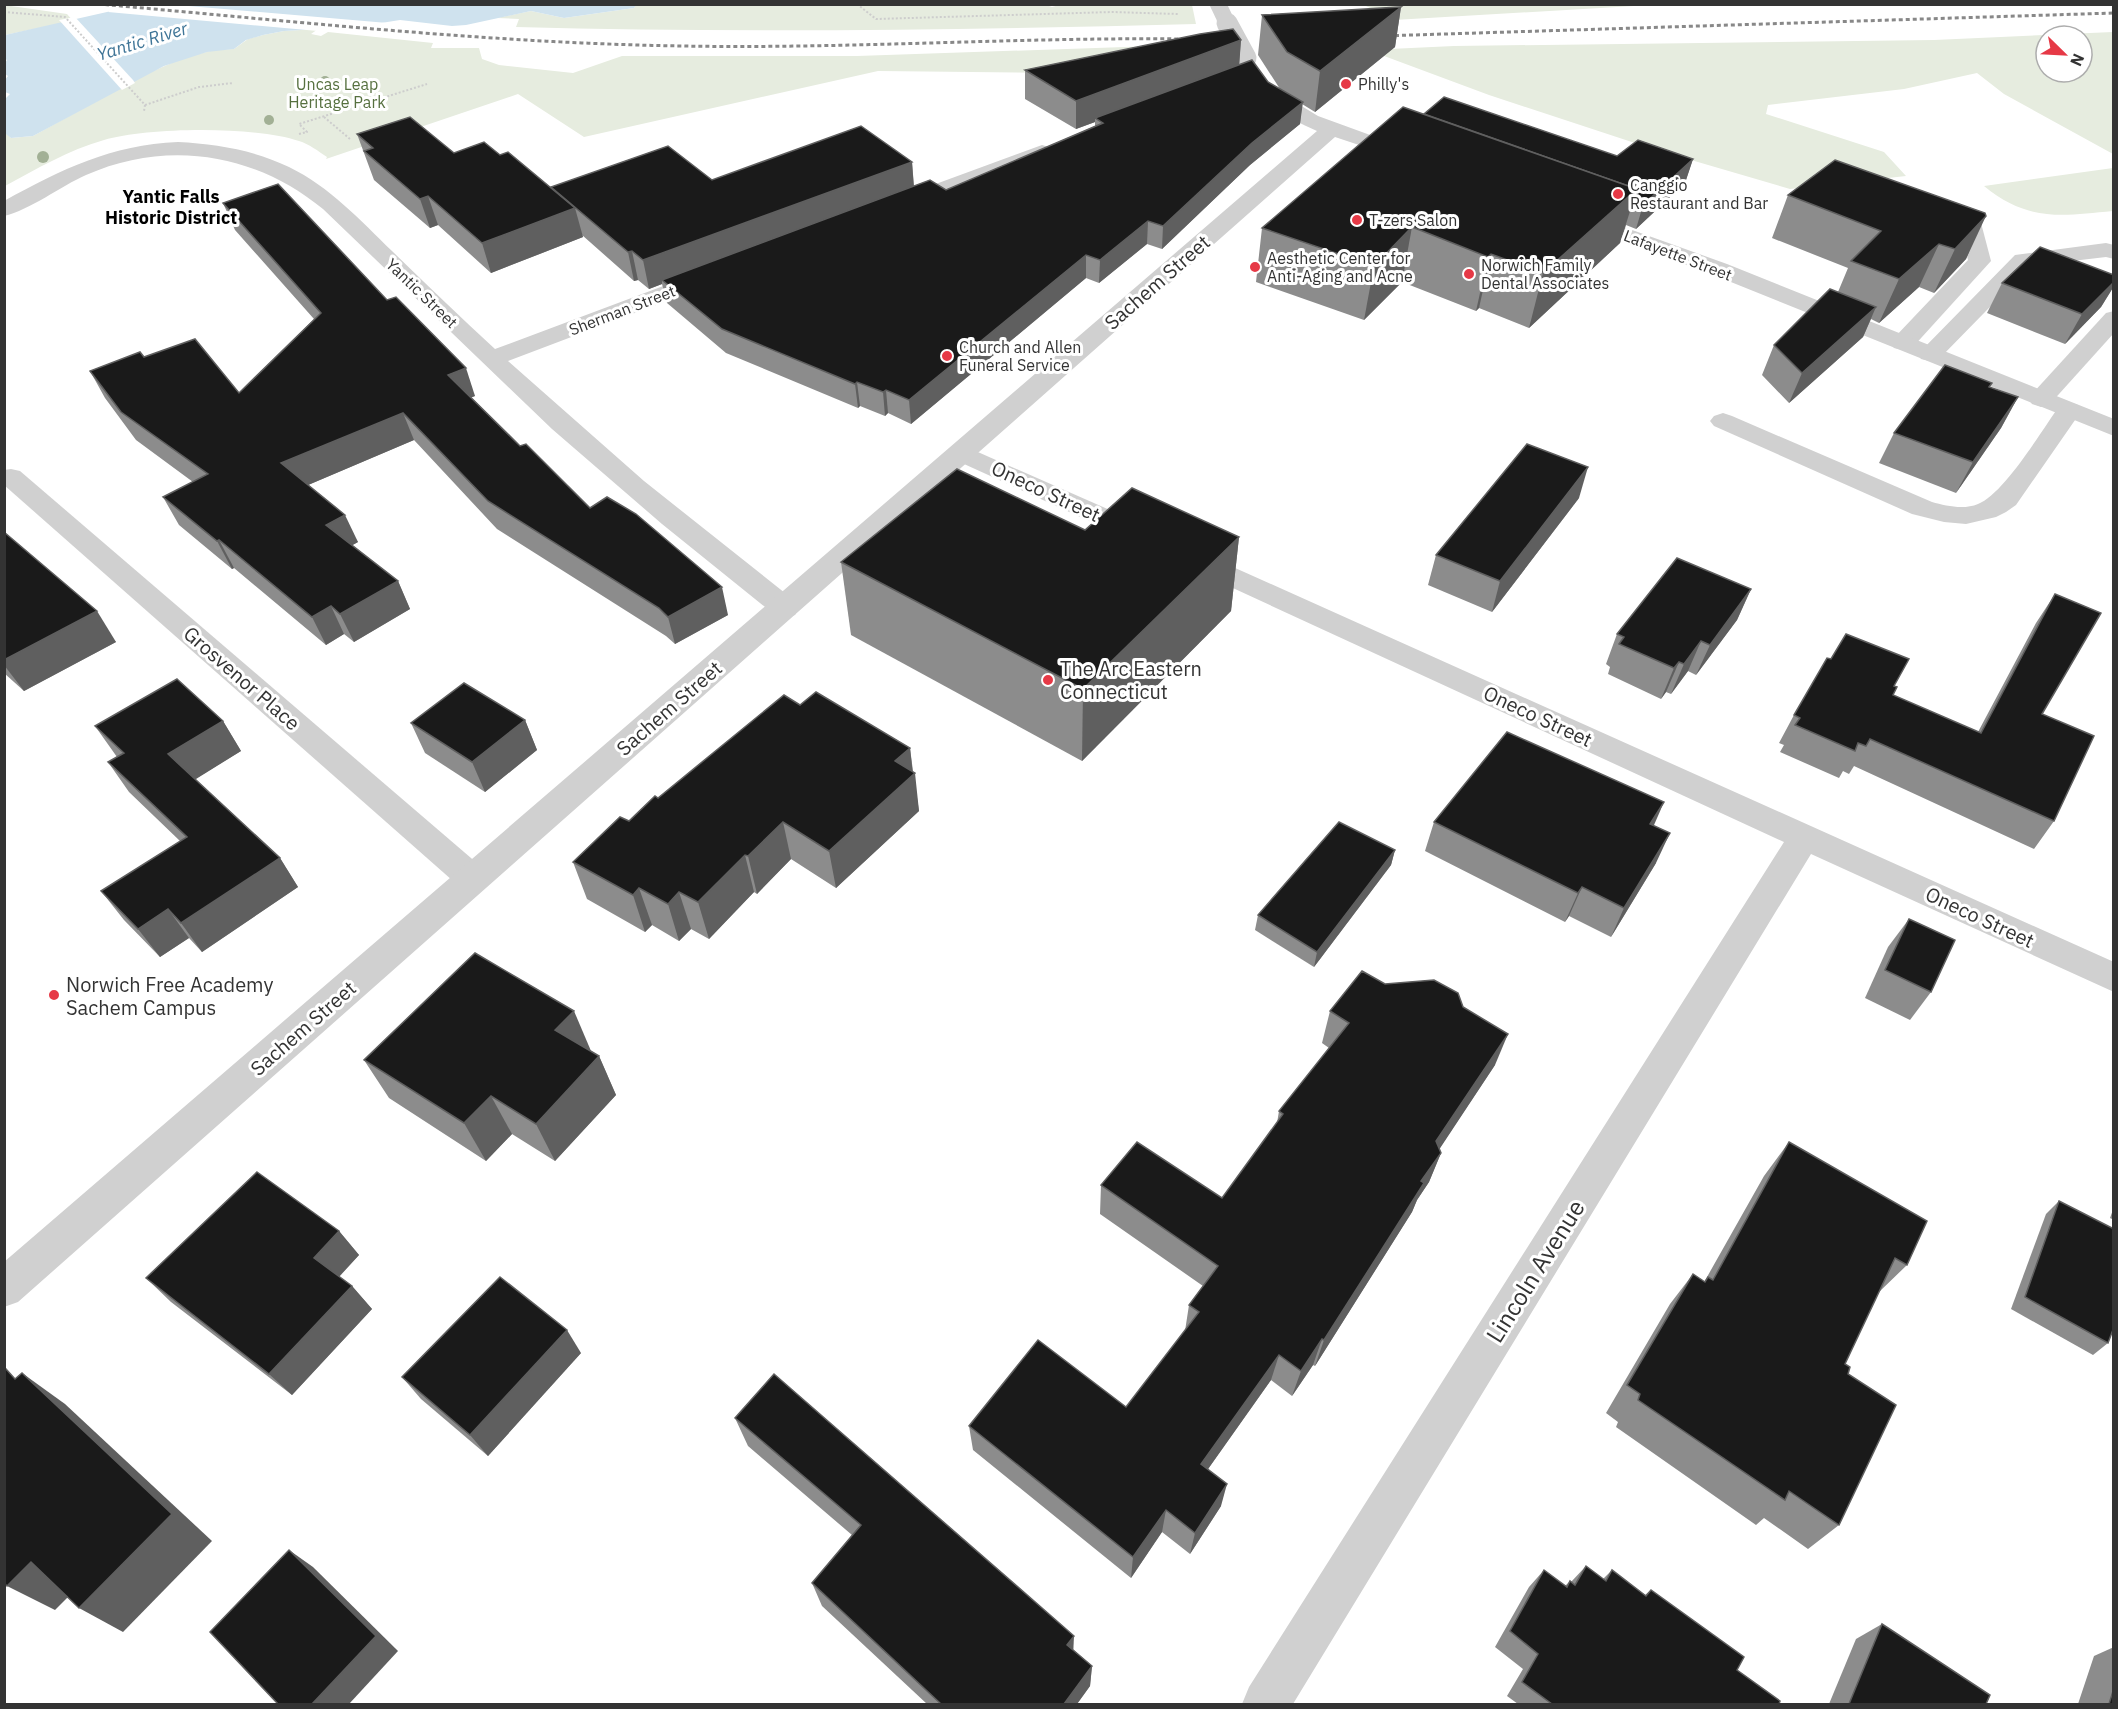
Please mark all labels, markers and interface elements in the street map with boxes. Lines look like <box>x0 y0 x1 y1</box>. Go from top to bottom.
water label: Yantic River <box>94 16 191 66</box>
north arrow <box>2034 24 2094 84</box>
text: N <box>2066 51 2089 69</box>
park label: Uncas Leap Heritage Park <box>288 74 386 112</box>
place label: Philly's <box>1358 74 1409 94</box>
marker: Philly's <box>1339 77 1353 91</box>
place label: Canggio Restaurant and Bar <box>1630 175 1768 213</box>
district label: Yantic Falls Historic District <box>105 185 237 229</box>
marker: Canggio Restaurant and Bar <box>1611 187 1625 201</box>
place label: T-zers Salon <box>1369 210 1457 230</box>
marker: T-zers Salon <box>1350 213 1364 227</box>
street label: Lafayette Street <box>1621 225 1735 285</box>
street label: Sachem Street <box>1098 229 1216 335</box>
place label: Aesthetic Center for Anti-Aging and Acne <box>1267 248 1413 286</box>
street label: Yantic Street <box>382 254 462 332</box>
place label: Norwich Family Dental Associates <box>1481 255 1609 293</box>
marker: Aesthetic Center for Anti-Aging and Acne <box>1248 260 1262 274</box>
marker: Norwich Family Dental Associates <box>1462 267 1476 281</box>
street label: Sherman Street <box>566 281 678 339</box>
place label: Church and Allen Funeral Service <box>959 337 1081 375</box>
marker: Church and Allen Funeral Service <box>940 349 954 363</box>
street label: Oneco Street <box>987 454 1105 528</box>
street label: Grosvenor Place <box>178 620 306 736</box>
street label: Sachem Street <box>610 655 728 761</box>
place label: The Arc Eastern Connecticut <box>1060 655 1202 705</box>
marker: The Arc Eastern Connecticut <box>1041 673 1055 687</box>
street label: Oneco Street <box>1479 679 1597 753</box>
street label: Oneco Street <box>1921 880 2039 954</box>
place label: Norwich Free Academy Sachem Campus <box>66 971 273 1021</box>
street label: Sachem Street <box>244 975 362 1081</box>
marker: Norwich Free Academy Sachem Campus <box>47 988 61 1002</box>
street label: Lincoln Avenue <box>1478 1193 1592 1349</box>

